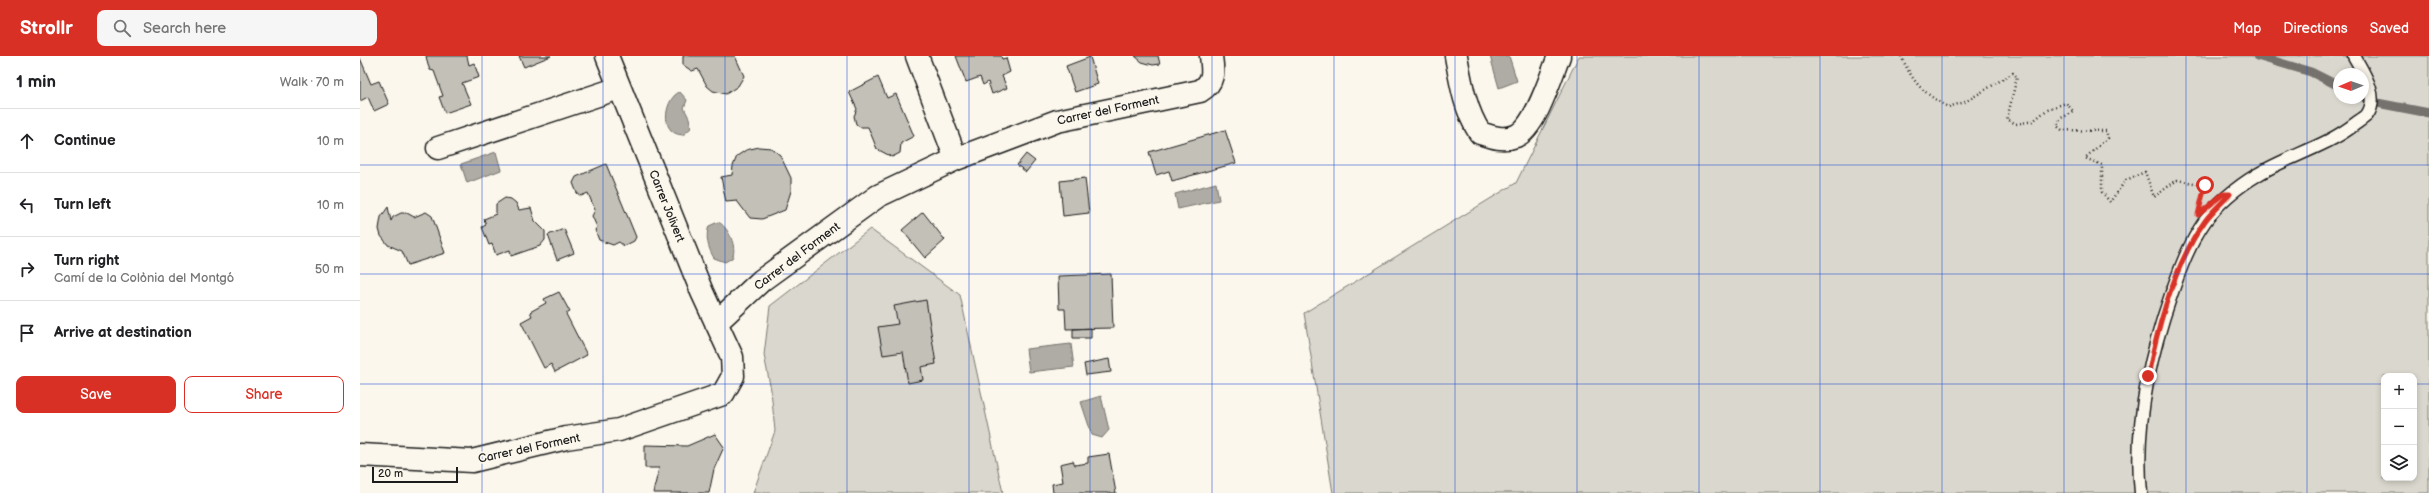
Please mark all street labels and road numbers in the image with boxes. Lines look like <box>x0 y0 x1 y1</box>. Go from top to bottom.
street label: Carrer del Forment <box>1056 92 1161 129</box>
street label: Carrer Jolivert <box>645 168 688 245</box>
street label: Carrer del Forment <box>751 219 844 294</box>
street label: Carrer del Forment <box>477 430 582 467</box>

